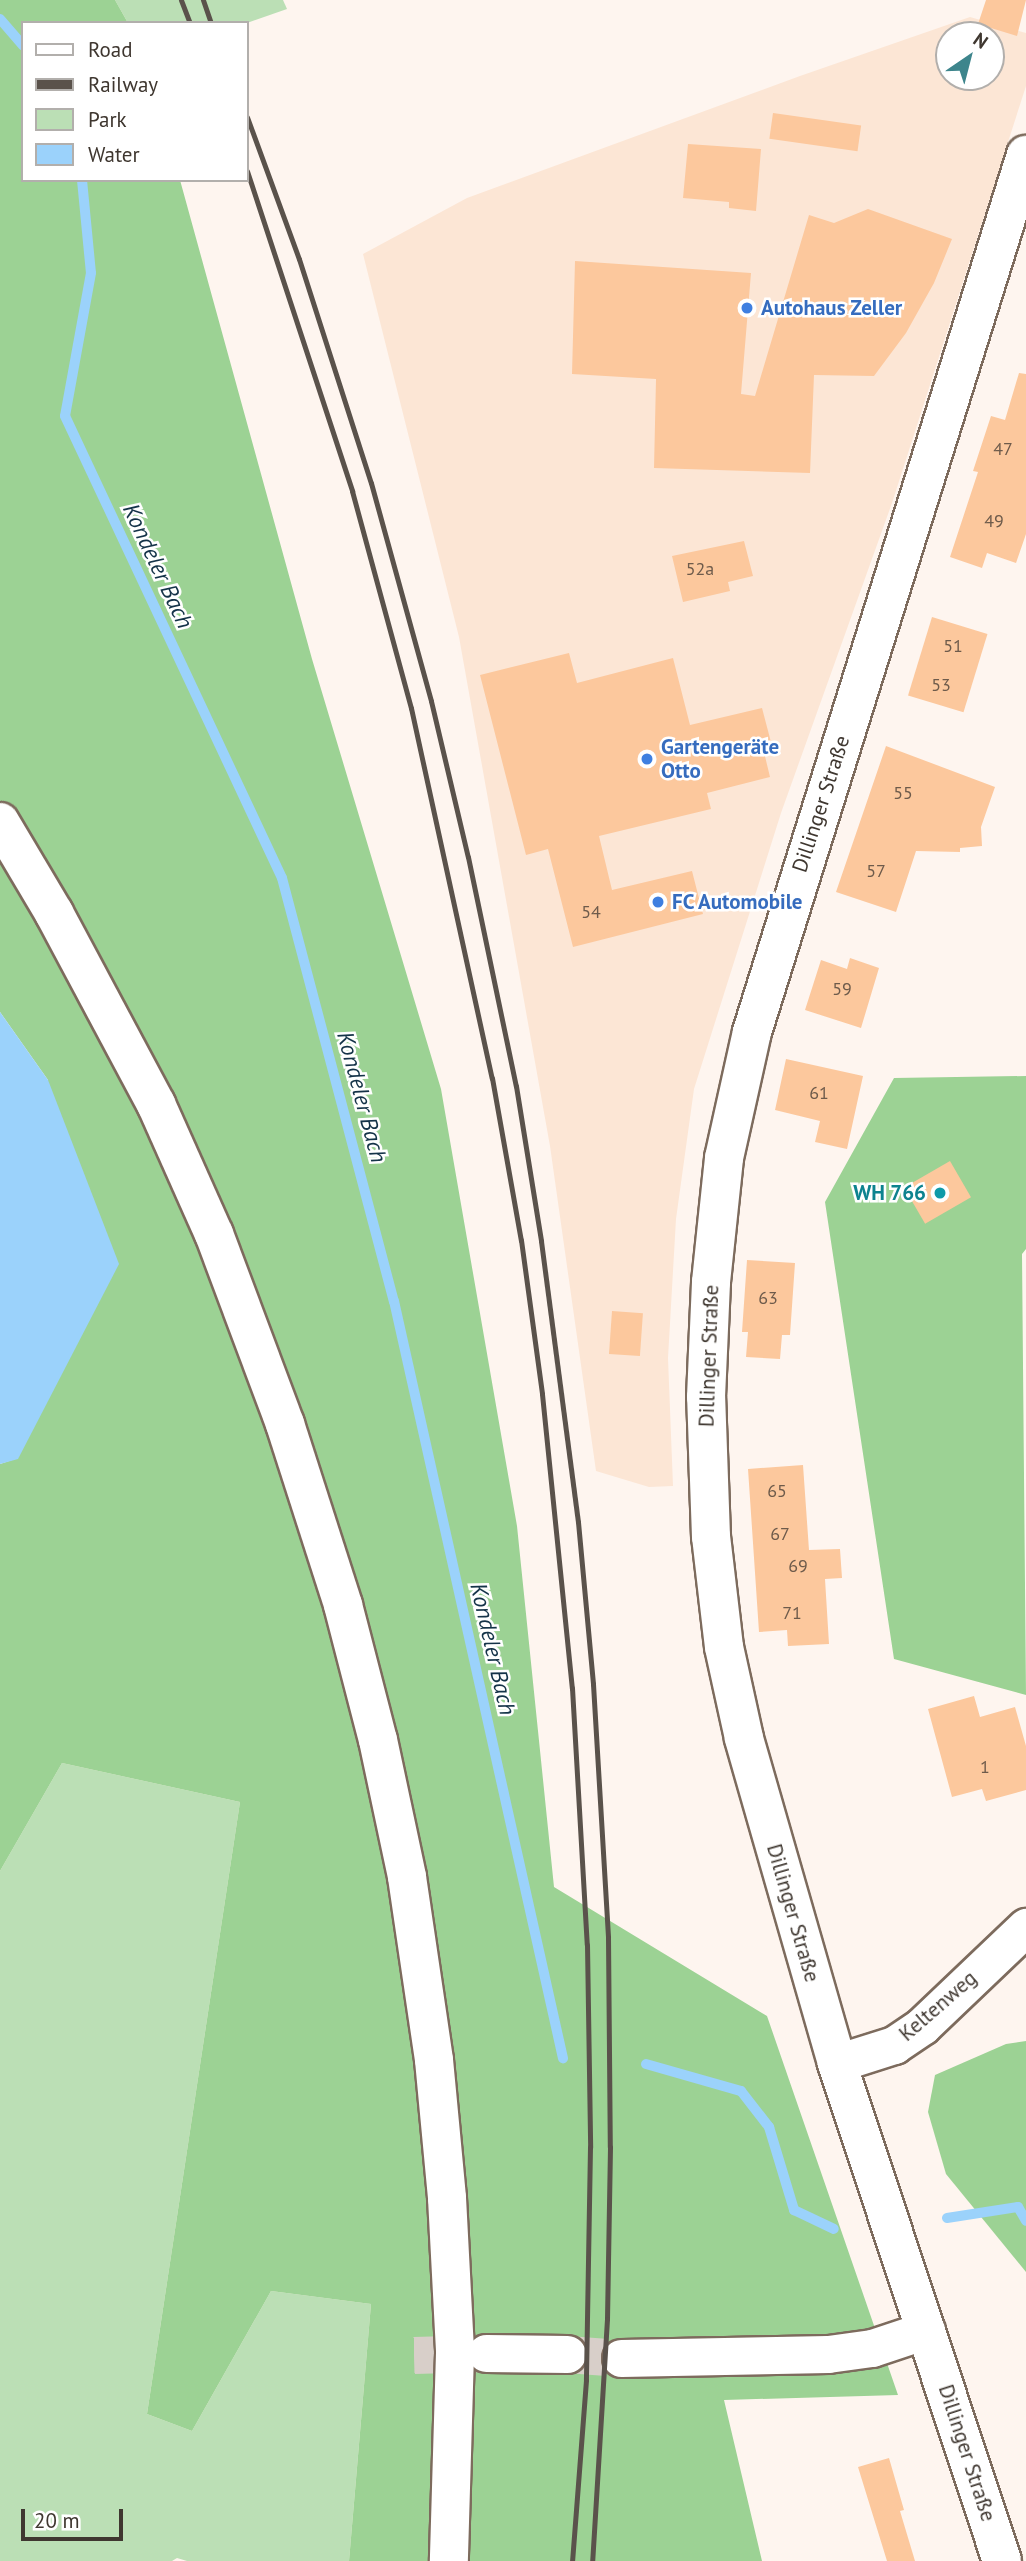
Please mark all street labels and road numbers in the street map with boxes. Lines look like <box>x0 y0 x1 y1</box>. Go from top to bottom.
street label: Dillinger Straße <box>787 732 855 876</box>
street label: Dillinger Straße <box>694 1284 724 1428</box>
street label: Dillinger Straße <box>761 1841 825 1985</box>
street label: Keltenweg <box>894 1965 982 2047</box>
street label: Dillinger Straße <box>933 2381 1001 2525</box>

